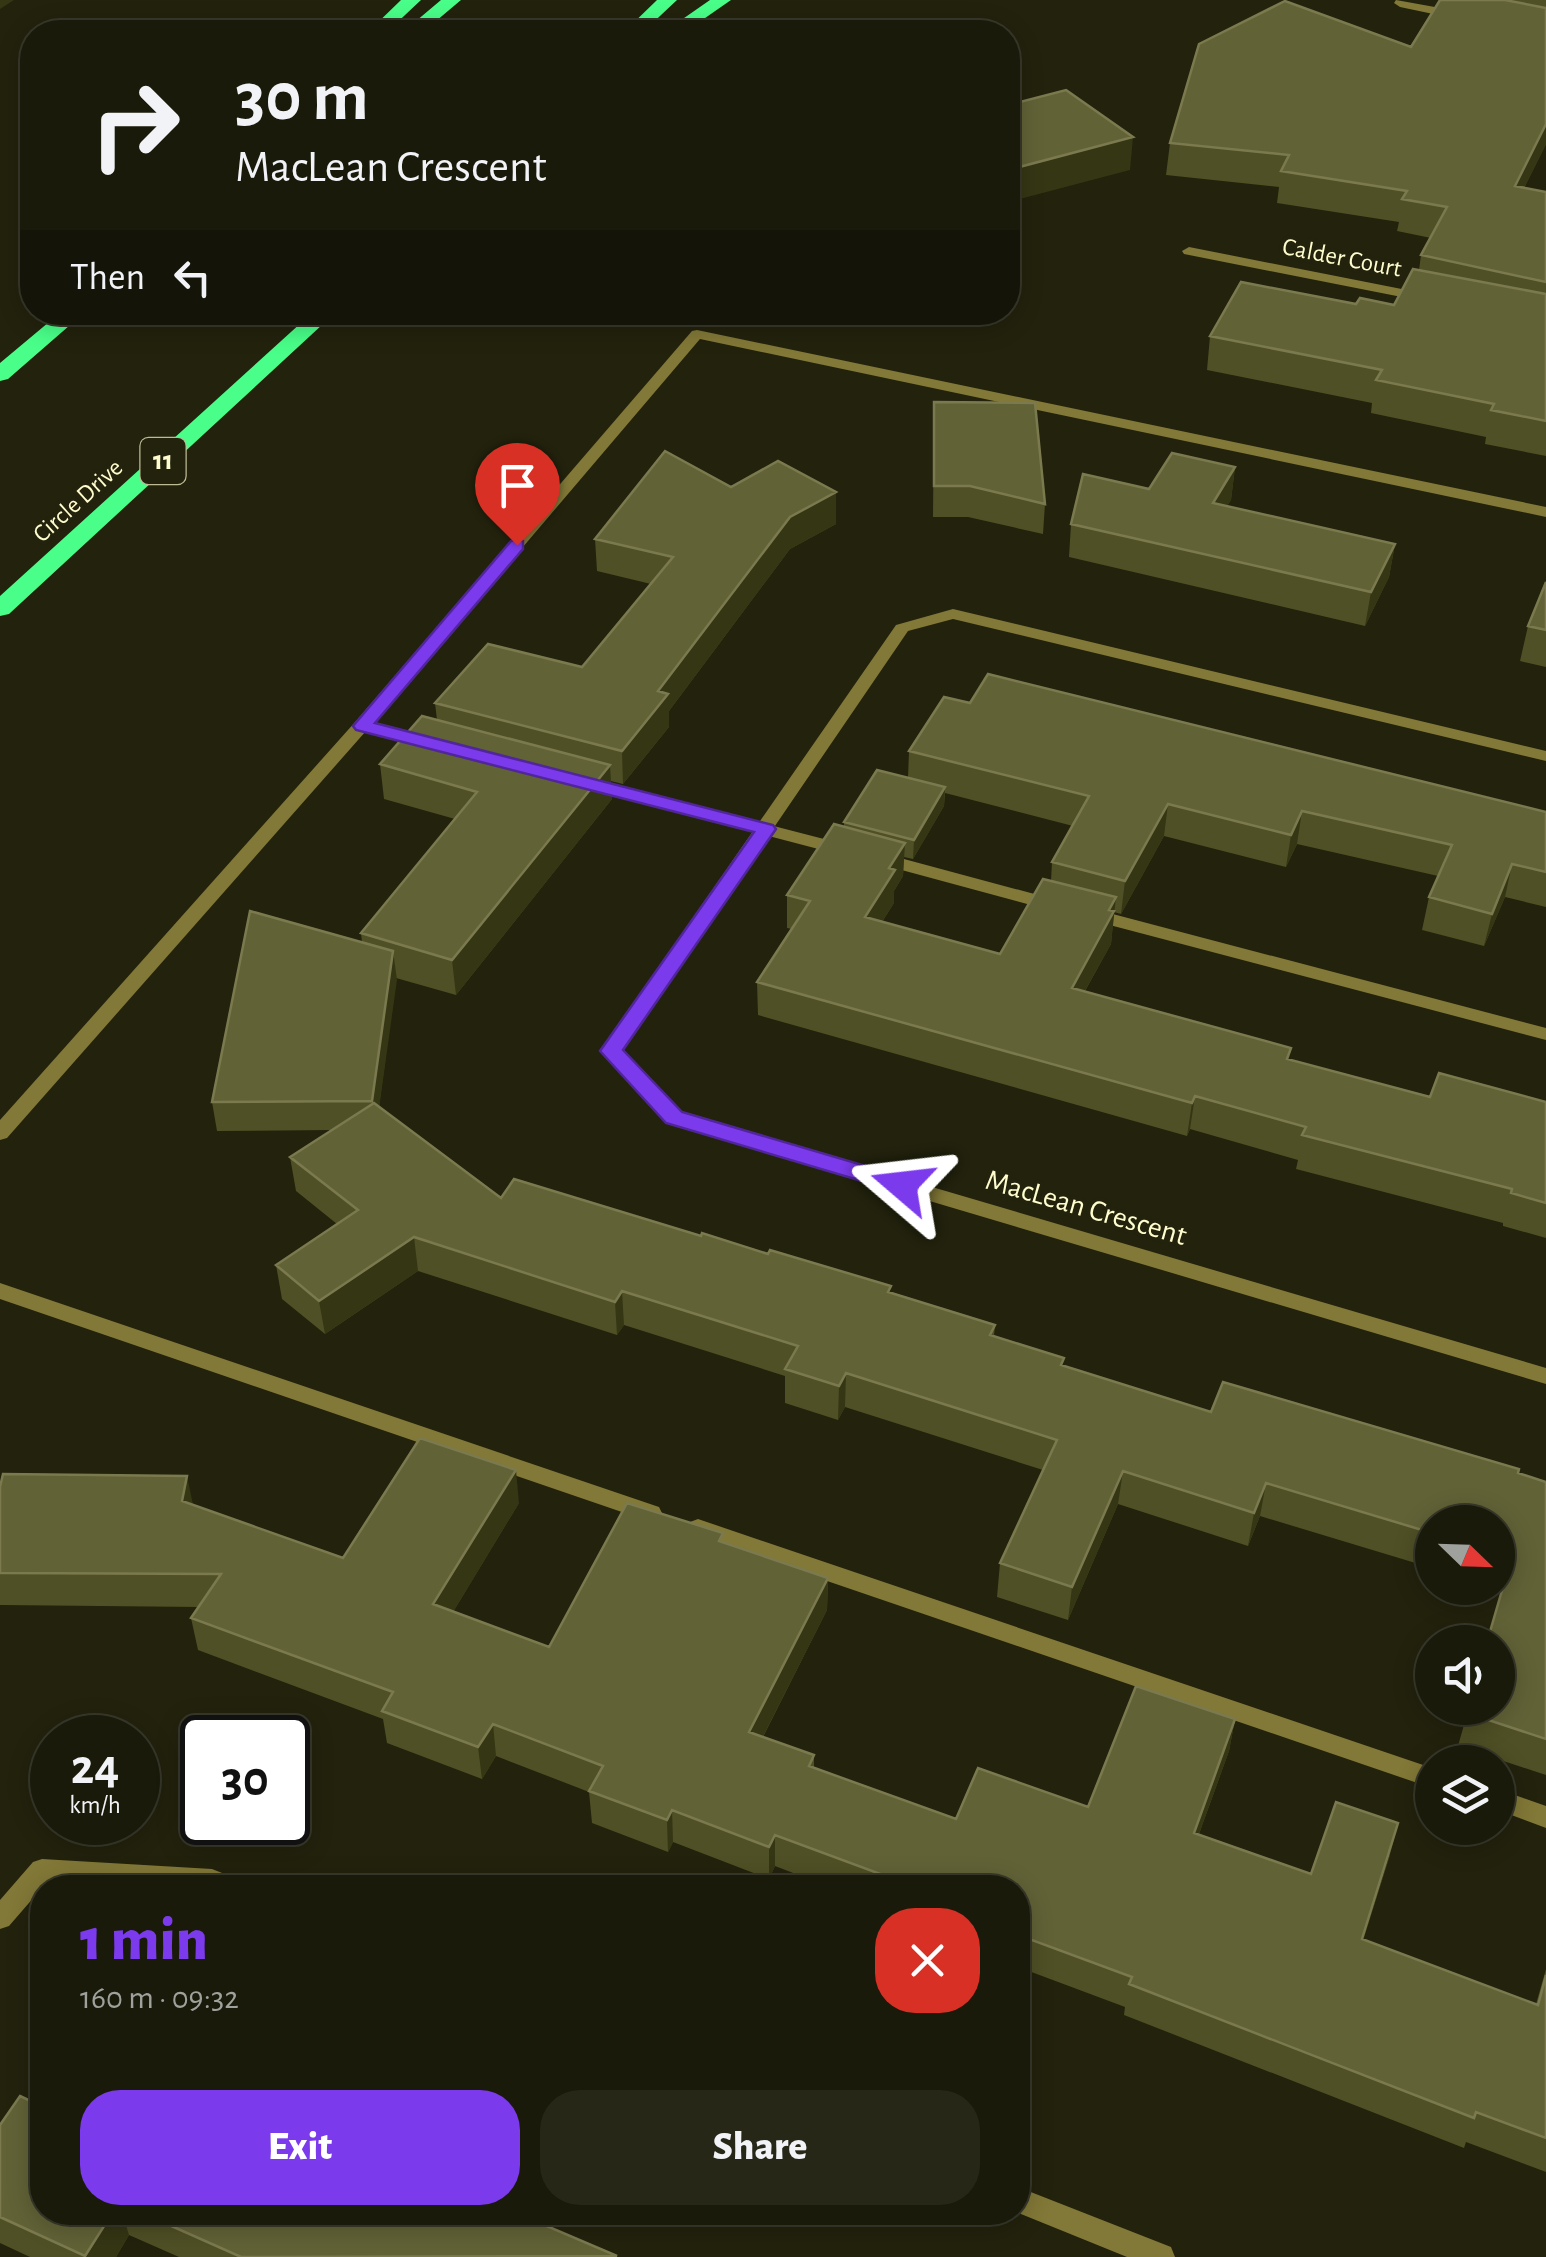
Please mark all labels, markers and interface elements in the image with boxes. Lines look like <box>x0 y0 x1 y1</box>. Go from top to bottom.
icon: right <box>70 60 200 190</box>
text: 30 m <box>235 63 369 133</box>
text: MacLean Crescent <box>235 145 547 190</box>
street label: Calder Court <box>1280 234 1404 282</box>
icon: left <box>165 250 220 305</box>
text: Then <box>70 259 145 297</box>
road number: 11 <box>140 438 186 484</box>
pin <box>475 443 560 546</box>
street label: Circle Drive <box>29 455 127 547</box>
icon: arrive <box>490 458 545 513</box>
position arrow <box>850 1133 954 1237</box>
street label: MacLean Crescent <box>982 1165 1190 1251</box>
north arrow <box>1415 1505 1515 1605</box>
map controls <box>1415 1505 1515 1845</box>
button: sound <box>1415 1625 1515 1725</box>
speed limit sign: 30 <box>180 1715 310 1845</box>
text: 24 <box>71 1743 119 1793</box>
button: layers <box>1415 1745 1515 1845</box>
text: km/h <box>69 1793 121 1818</box>
button: close <box>875 1908 980 2013</box>
text: 1 min <box>80 1911 208 1971</box>
text: 160 m · 09:32 <box>80 1982 239 2014</box>
button: Exit <box>80 2090 520 2205</box>
button: Share <box>540 2090 980 2205</box>

